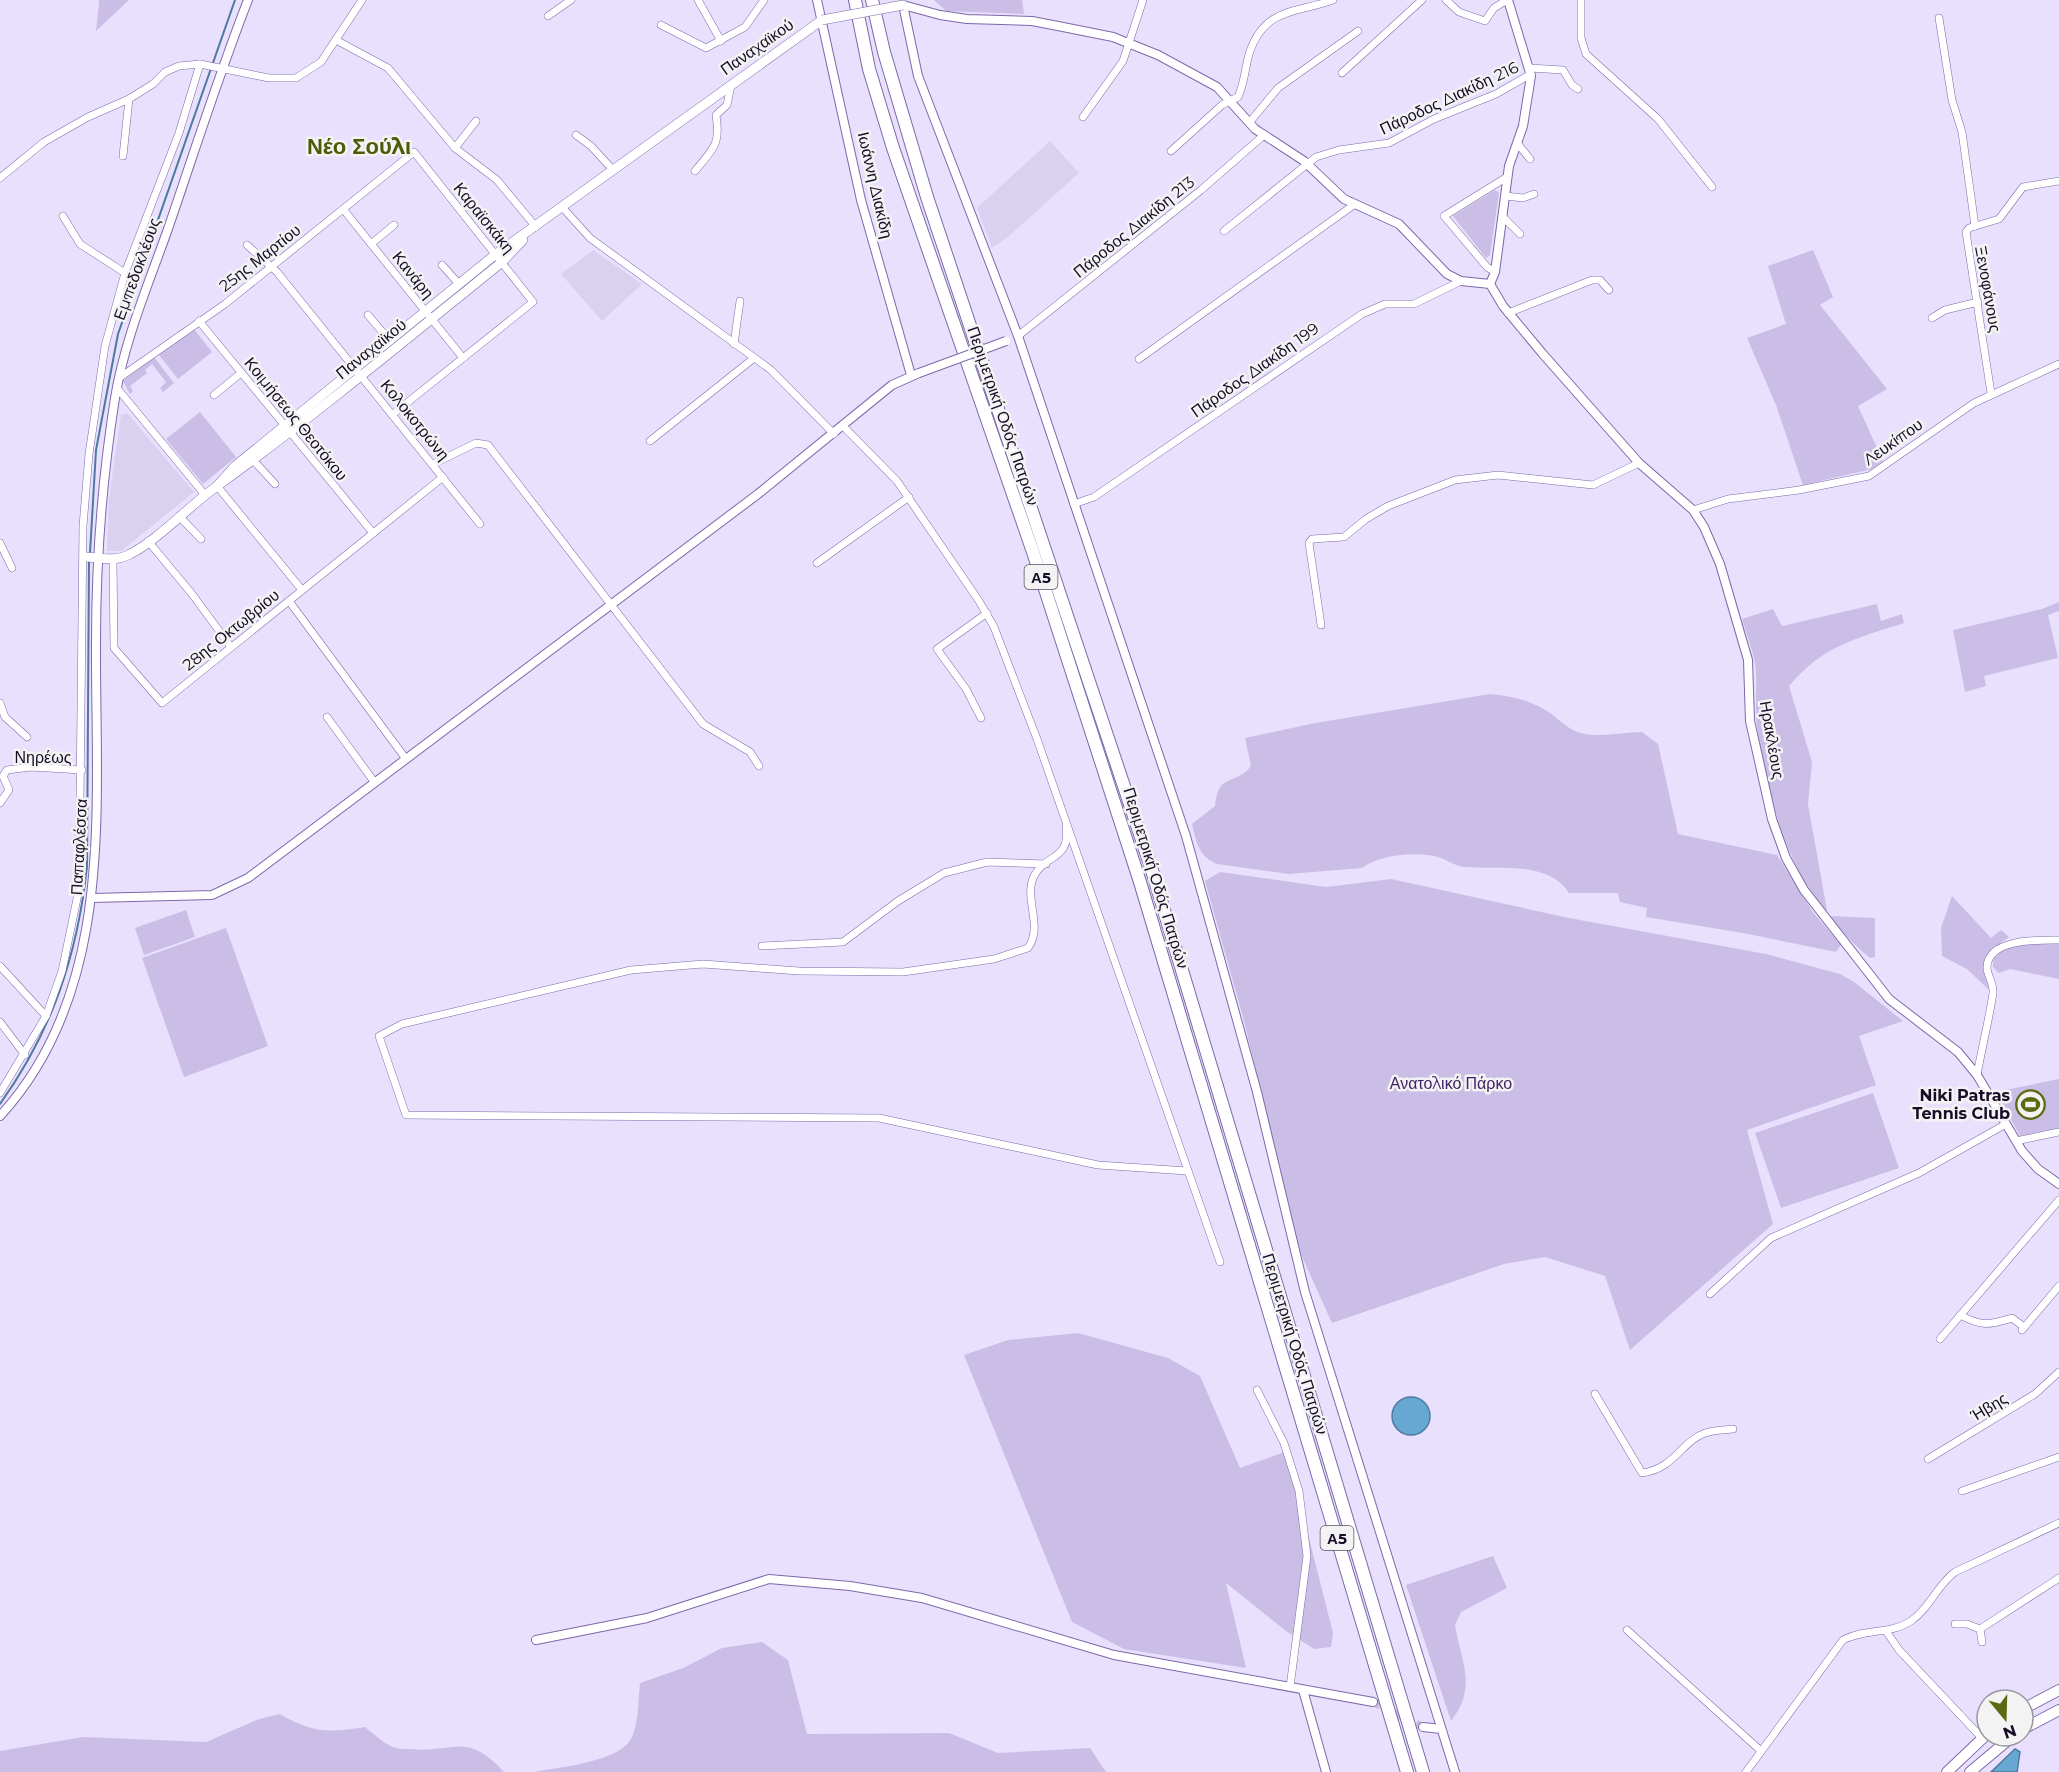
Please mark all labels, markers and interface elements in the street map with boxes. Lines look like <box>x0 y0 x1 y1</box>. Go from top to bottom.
street label: Παναχαϊκού <box>717 15 797 79</box>
street label: Πάροδος Διακίδη 216 <box>1377 57 1522 139</box>
street label: Ιωάννη Διακίδη <box>853 130 897 240</box>
district label: Νέο Σούλι <box>307 133 411 160</box>
street label: Πάροδος Διακίδη 213 <box>1070 172 1198 282</box>
street label: Καραϊσκάκη <box>450 179 518 257</box>
street label: Εμπεδοκλέους <box>110 215 164 323</box>
street label: 25ης Μαρτίου <box>216 220 304 296</box>
street label: Ξενοφάνους <box>1971 244 2005 334</box>
street label: Κανάρη <box>388 248 438 302</box>
street label: Παναχαϊκού <box>332 315 410 383</box>
street label: Πάροδος Διακίδη 199 <box>1187 319 1323 421</box>
street label: Περιμετρική Οδός Πατρών <box>963 324 1043 508</box>
street label: Κοιμήσεως Θεοτόκου <box>240 354 352 484</box>
street label: Κολοκοτρώνη <box>377 376 453 464</box>
street label: Λευκίπου <box>1860 415 1926 469</box>
road number: Α5 <box>1024 565 1058 589</box>
street label: 28ης Οκτωβρίου <box>179 585 283 675</box>
street label: Ηρακλέους <box>1756 699 1788 781</box>
street label: Νηρέως <box>15 748 72 767</box>
street label: Περιμετρική Οδός Πατρών <box>1119 785 1193 971</box>
street label: Παπαφλέσσα <box>67 798 91 896</box>
park label: Ανατολικό Πάρκο <box>1390 1074 1512 1093</box>
place label: Niki Patras Tennis Club <box>1913 1086 2010 1123</box>
sports icon: Niki Patras Tennis Club <box>2015 1088 2047 1120</box>
street label: Περιμετρική Οδός Πατρών <box>1258 1251 1332 1437</box>
street label: Ήβης <box>1966 1389 2011 1426</box>
road number: Α5 <box>1320 1526 1354 1550</box>
north arrow <box>1975 1688 2035 1748</box>
text: N <box>2001 1721 2019 1743</box>

